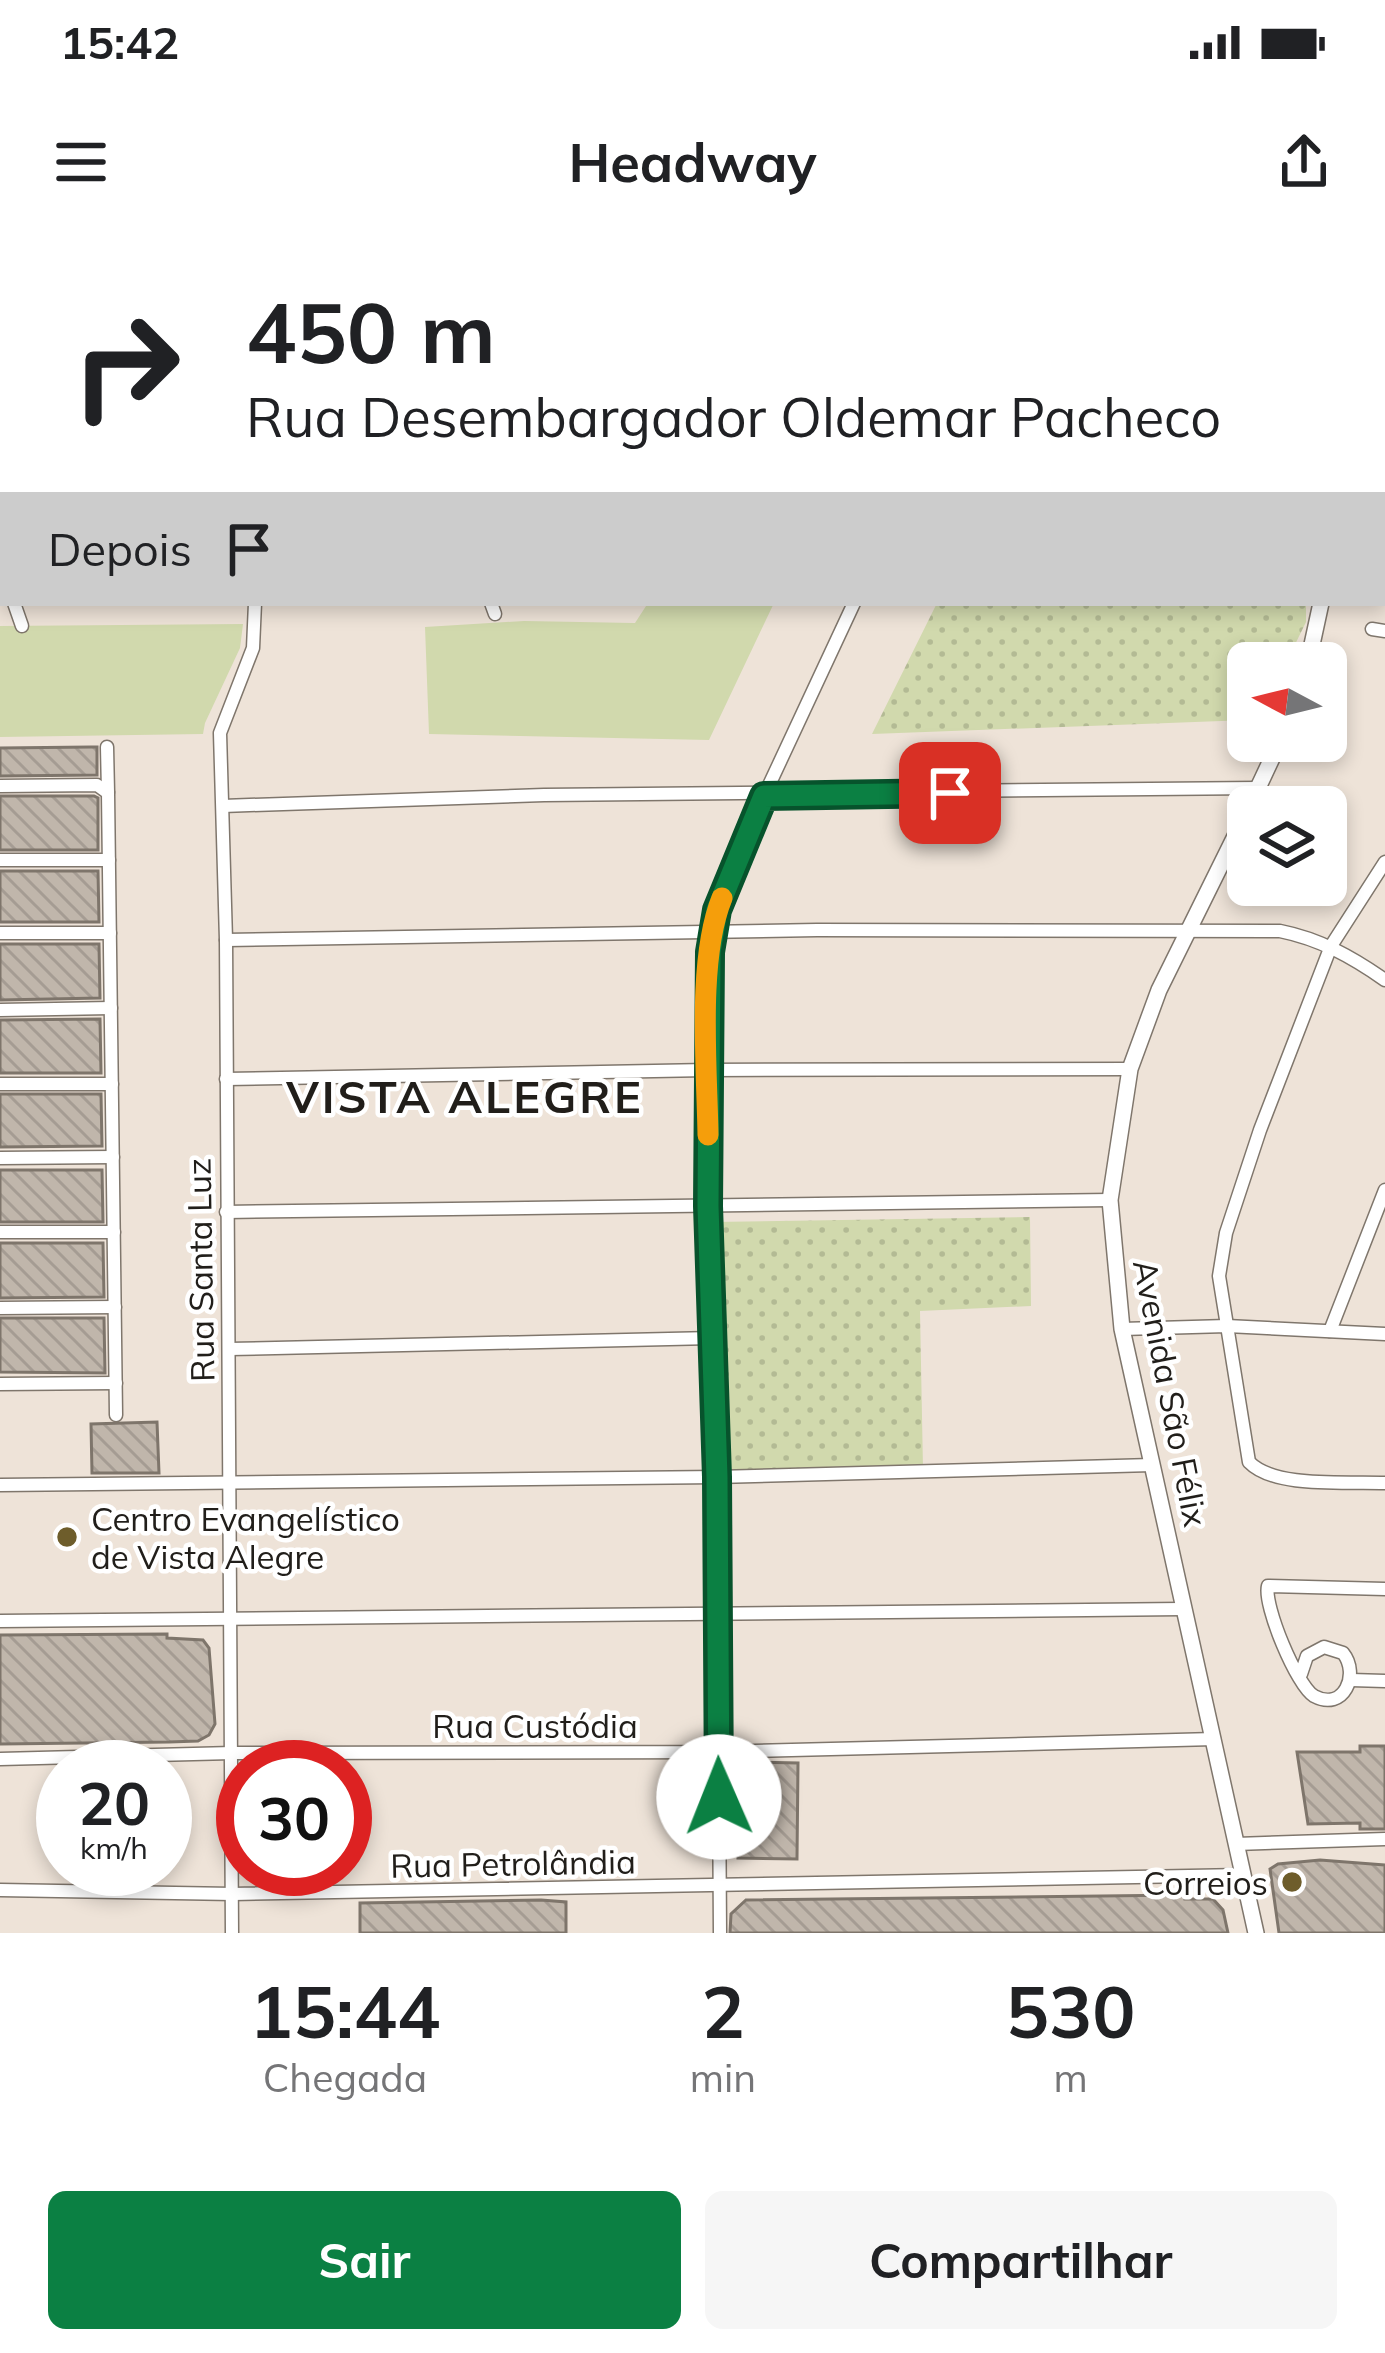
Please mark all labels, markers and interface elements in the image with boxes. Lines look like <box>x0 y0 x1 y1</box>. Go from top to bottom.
text: 15:42 <box>60 14 179 70</box>
text: Headway <box>568 128 817 196</box>
icon: menu <box>48 129 114 195</box>
icon: share <box>1271 129 1337 195</box>
text: 450 m <box>246 279 496 384</box>
icon: right <box>48 288 204 444</box>
text: Rua Desembargador Oldemar Pacheco <box>246 383 1221 451</box>
icon: arrive <box>216 516 282 582</box>
text: Depois <box>48 521 192 577</box>
north arrow <box>1227 642 1347 762</box>
map controls <box>1227 642 1347 906</box>
pin <box>899 742 1001 844</box>
icon: arrive <box>917 760 983 826</box>
button: layers <box>1227 786 1347 906</box>
district label: VISTA ALEGRE <box>285 1068 644 1124</box>
street label: Rua Santa Luz <box>178 1158 222 1382</box>
street label: Avenida São Félix <box>1125 1256 1217 1530</box>
place label: Centro Evangelístico de Vista Alegre <box>91 1498 400 1577</box>
marker: Centro Evangelístico de Vista Alegre <box>54 1524 80 1550</box>
street label: Rua Custódia <box>432 1705 638 1746</box>
position arrow <box>656 1734 782 1860</box>
speed limit sign: 30 <box>216 1740 372 1896</box>
text: 20 <box>78 1765 150 1840</box>
text: km/h <box>80 1829 148 1867</box>
street label: Rua Petrolândia <box>390 1840 636 1886</box>
place label: Correios <box>1143 1862 1268 1903</box>
marker: Correios <box>1279 1869 1305 1895</box>
text: 15:44 <box>250 1966 440 2056</box>
text: 2 <box>701 1966 745 2056</box>
text: 530 <box>1006 1966 1135 2056</box>
text: Chegada <box>263 2053 427 2102</box>
text: min <box>690 2053 756 2102</box>
text: m <box>1053 2053 1088 2102</box>
button: Sair <box>48 2191 681 2329</box>
button: Compartilhar <box>705 2191 1337 2329</box>

